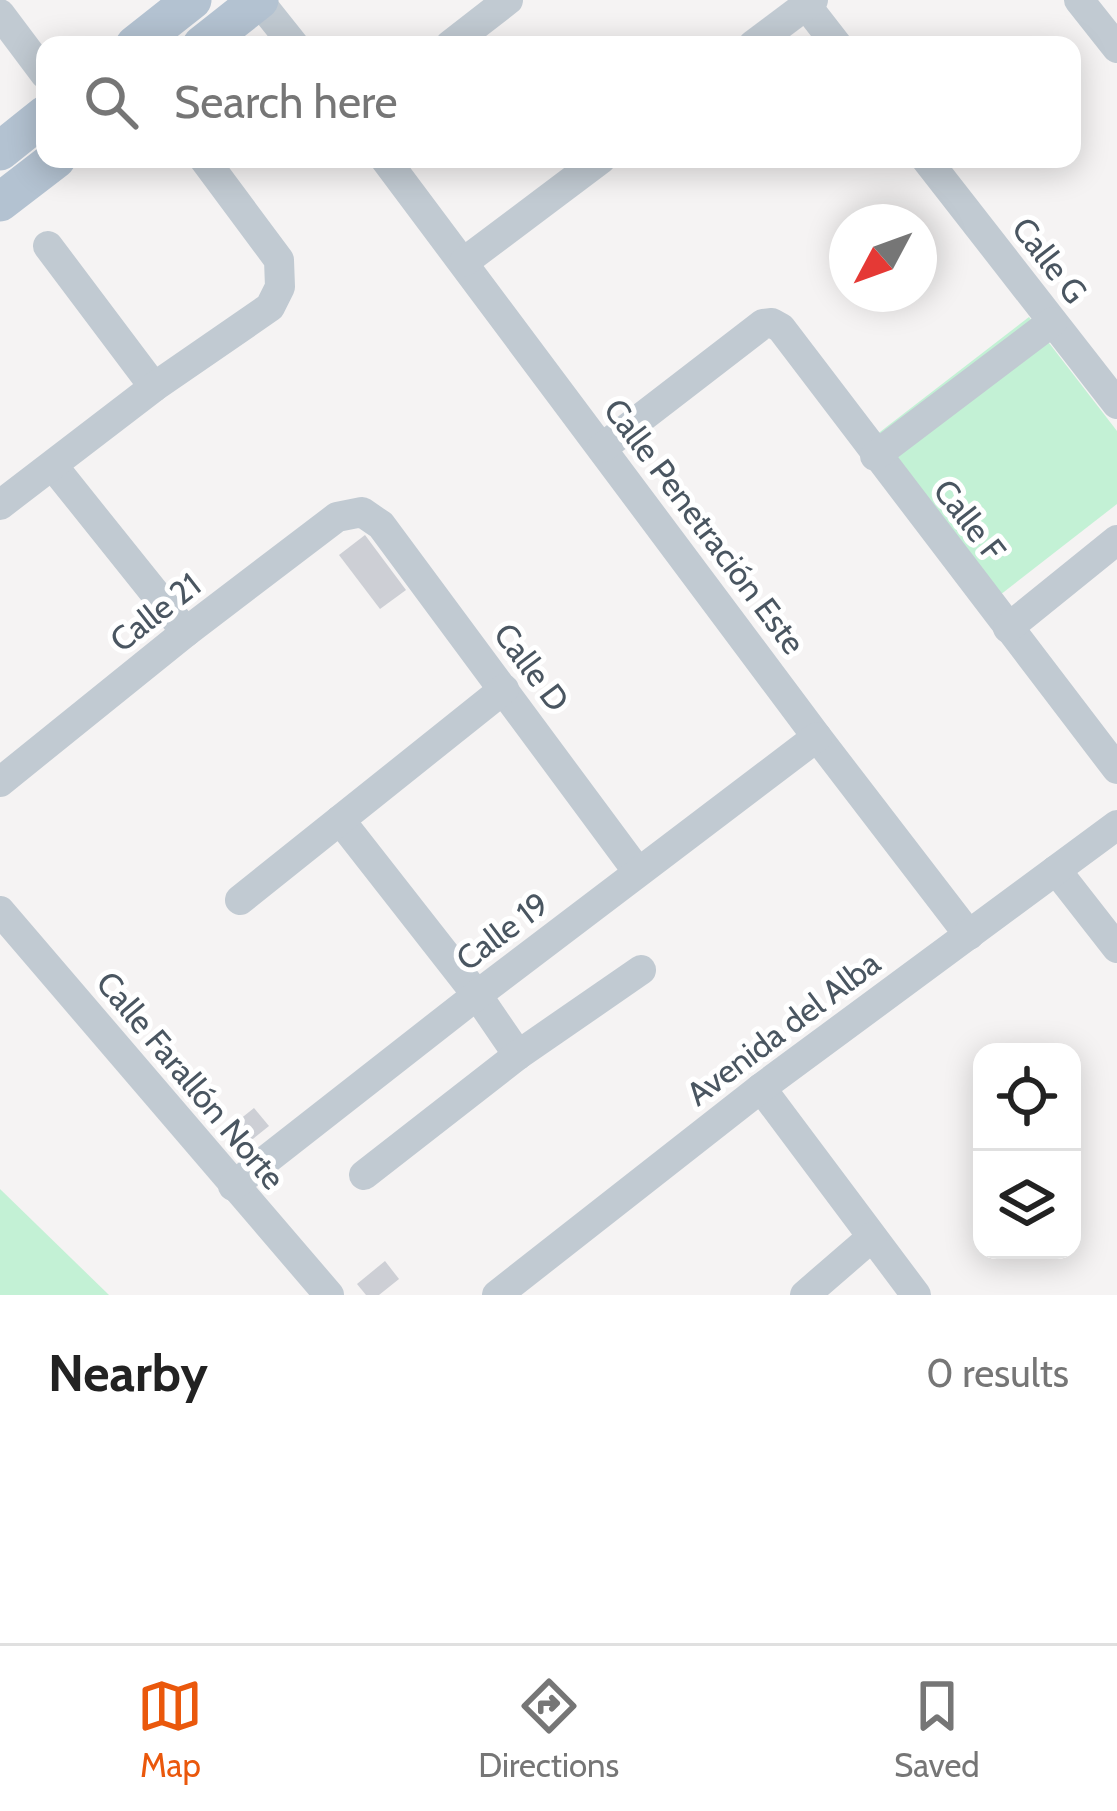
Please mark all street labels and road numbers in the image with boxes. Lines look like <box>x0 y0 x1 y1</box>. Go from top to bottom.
street label: Calle G <box>1004 209 1096 311</box>
street label: Calle Penetración Este <box>596 390 814 662</box>
street label: Calle F <box>926 471 1014 569</box>
street label: Calle 21 <box>102 564 208 660</box>
street label: Calle D <box>486 615 578 719</box>
street label: Calle 19 <box>448 883 556 979</box>
street label: Avenida del Alba <box>679 942 888 1114</box>
street label: Calle Farallón Norte <box>88 963 294 1197</box>

